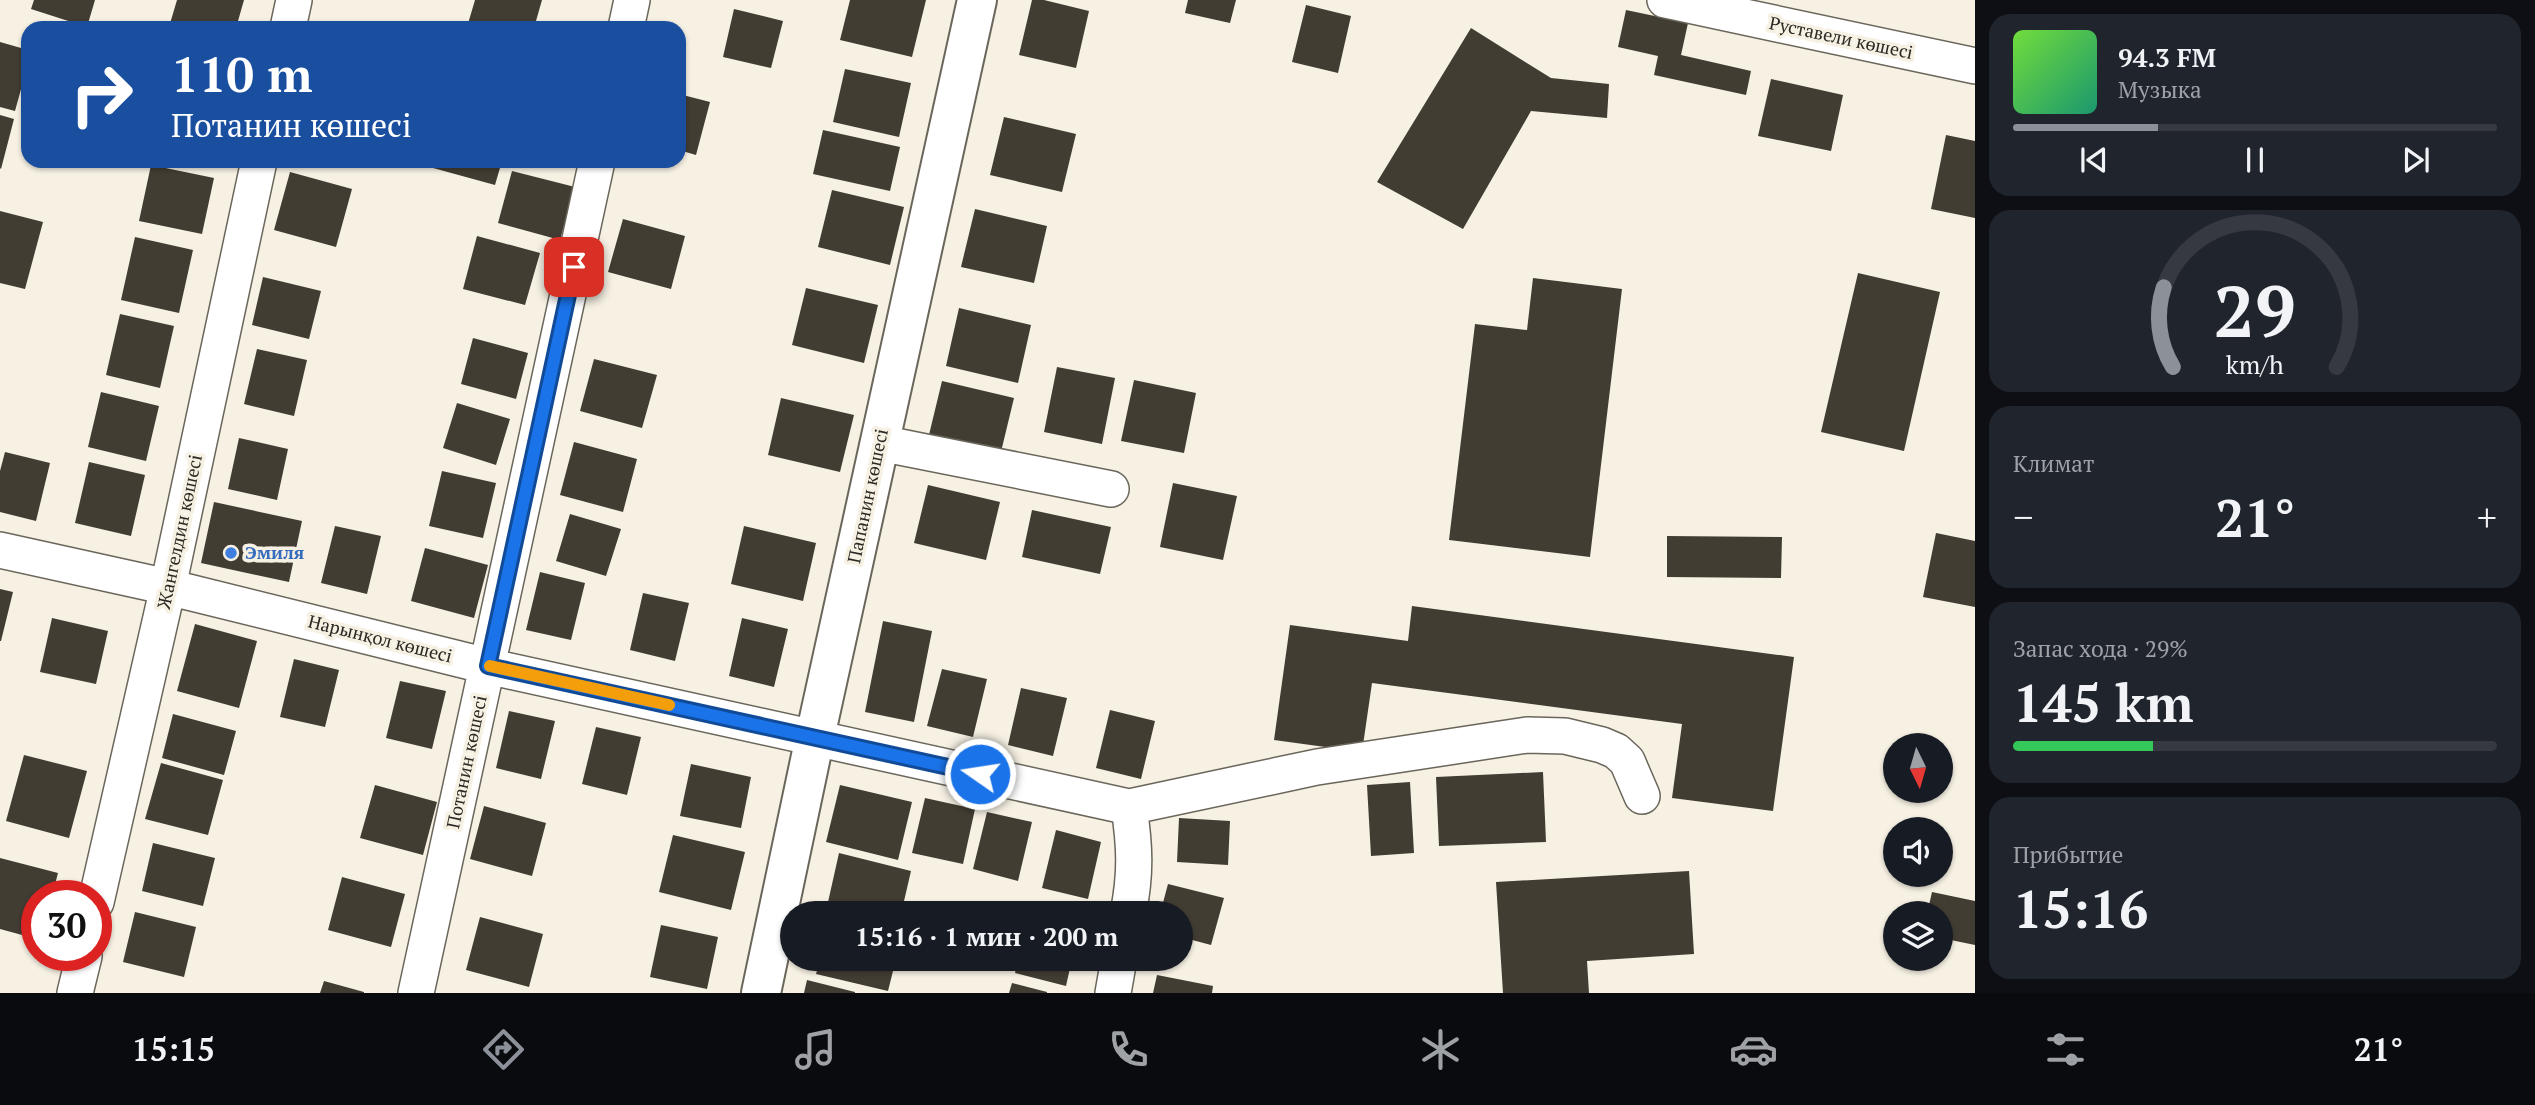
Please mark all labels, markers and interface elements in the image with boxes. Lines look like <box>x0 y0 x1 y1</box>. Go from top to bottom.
street label: Руставели көшесі <box>1767 10 1915 64</box>
text: 94.3 FM <box>2118 40 2216 74</box>
text: 110 m <box>171 41 313 106</box>
icon: right <box>56 49 147 140</box>
text: Музыка <box>2118 74 2202 105</box>
text: Потанин көшесі <box>171 104 412 146</box>
icon: previous <box>2075 141 2113 179</box>
icon: pause <box>2236 141 2274 179</box>
icon: next <box>2397 141 2435 179</box>
pin <box>544 237 604 297</box>
icon: arrive <box>555 248 593 286</box>
text: 29 <box>2214 261 2296 358</box>
text: km/h <box>2226 348 2284 381</box>
street label: Папанин көшесі <box>841 426 893 565</box>
text: Климат <box>2013 448 2094 479</box>
street label: Жангелдин көшесі <box>151 452 207 611</box>
text: 21° <box>2215 483 2295 552</box>
text: − <box>2013 492 2033 542</box>
text: + <box>2477 492 2497 542</box>
place label: Эмиля <box>245 540 304 564</box>
marker: Эмиля <box>223 545 239 561</box>
street label: Нарынқол көшесі <box>306 609 455 668</box>
text: Запас хода · 29% <box>2013 633 2188 664</box>
text: 145 km <box>2013 668 2194 737</box>
street label: Потанин көшесі <box>440 693 492 830</box>
north arrow <box>1883 733 1953 803</box>
map controls <box>1883 733 1953 971</box>
position arrow <box>943 737 1017 811</box>
button: sound <box>1883 817 1953 887</box>
text: Прибытие <box>2013 839 2123 870</box>
text: 15:16 <box>2013 874 2148 943</box>
speed limit sign: 30 <box>21 880 112 971</box>
button: layers <box>1883 901 1953 971</box>
text: 15:16 · 1 мин · 200 m <box>855 919 1118 953</box>
icon: directions <box>479 1025 528 1074</box>
icon: music <box>791 1025 840 1074</box>
icon: phone <box>1104 1025 1153 1074</box>
icon: climate <box>1416 1025 1465 1074</box>
icon: car <box>1729 1025 1778 1074</box>
icon: filters <box>2041 1025 2090 1074</box>
text: 15:15 <box>132 1028 215 1070</box>
text: 21° <box>2354 1028 2403 1070</box>

